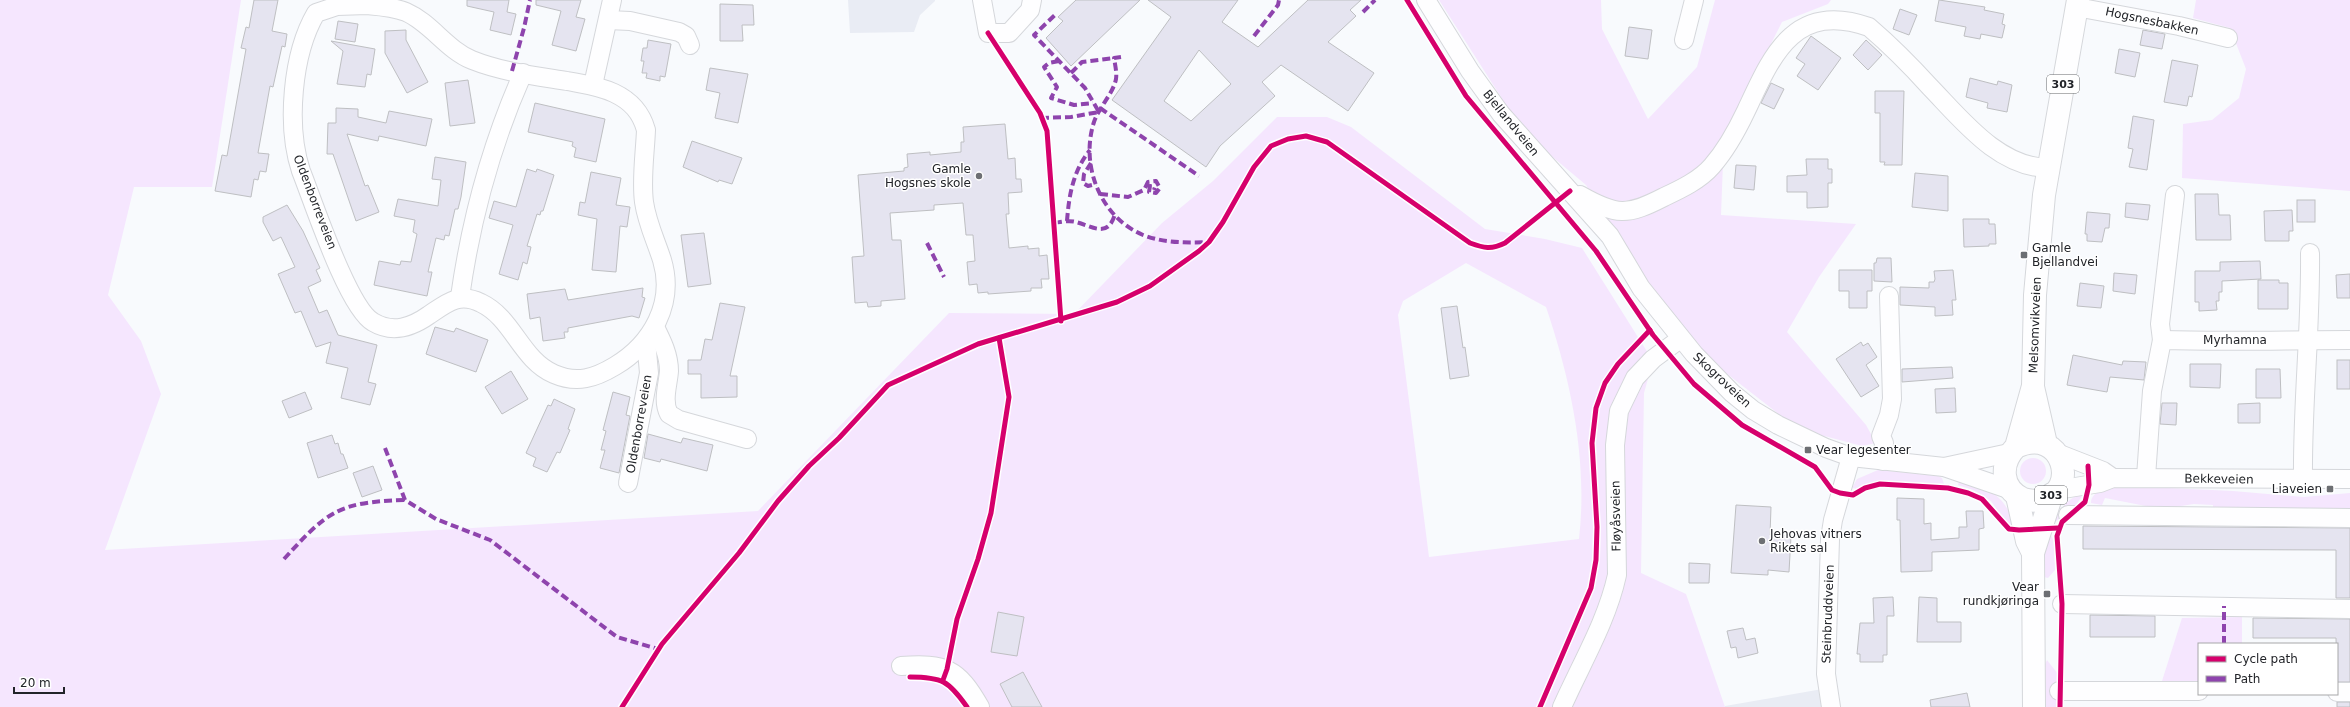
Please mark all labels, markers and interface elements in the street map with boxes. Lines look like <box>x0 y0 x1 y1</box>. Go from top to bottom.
street label: Hogsnesbakken <box>2104 4 2200 38</box>
road number: 303 <box>2047 75 2079 93</box>
street label: Bjellandveien <box>1480 87 1542 159</box>
street label: Oldenborreveien <box>291 153 339 251</box>
place label: Gamle Hogsnes skole <box>885 162 971 190</box>
marker: Gamle Hogsnes skole <box>974 171 984 181</box>
place label: Gamle Bjellandvei <box>2032 241 2098 269</box>
marker: Gamle Bjellandvei <box>2019 250 2029 260</box>
street label: Melsomvikveien <box>2026 277 2044 373</box>
street label: Myrhamna <box>2203 333 2267 347</box>
street label: Skogroveien <box>1690 350 1754 410</box>
street label: Oldenborreveien <box>623 374 655 474</box>
place label: Vear legesenter <box>1816 443 1911 457</box>
marker: Vear legesenter <box>1803 445 1813 455</box>
street label: Bekkeveien <box>2184 471 2254 487</box>
street label: Fløyåsveien <box>1608 480 1624 552</box>
place label: Liaveien <box>2272 482 2322 496</box>
marker: Liaveien <box>2325 484 2335 494</box>
road number: 303 <box>2035 486 2067 504</box>
place label: Jehovas vitners Rikets sal <box>1769 527 1862 555</box>
marker: Jehovas vitners Rikets sal <box>1757 536 1767 546</box>
street label: Steinbruddveien <box>1819 564 1837 664</box>
place label: Vear rundkjøringa <box>1963 580 2039 608</box>
marker: Vear rundkjøringa <box>2042 589 2052 599</box>
legend <box>2198 643 2338 695</box>
text: Cycle path <box>2234 652 2298 666</box>
scale bar <box>14 669 64 695</box>
text: Path <box>2234 672 2260 686</box>
text: 20 m <box>20 676 51 690</box>

